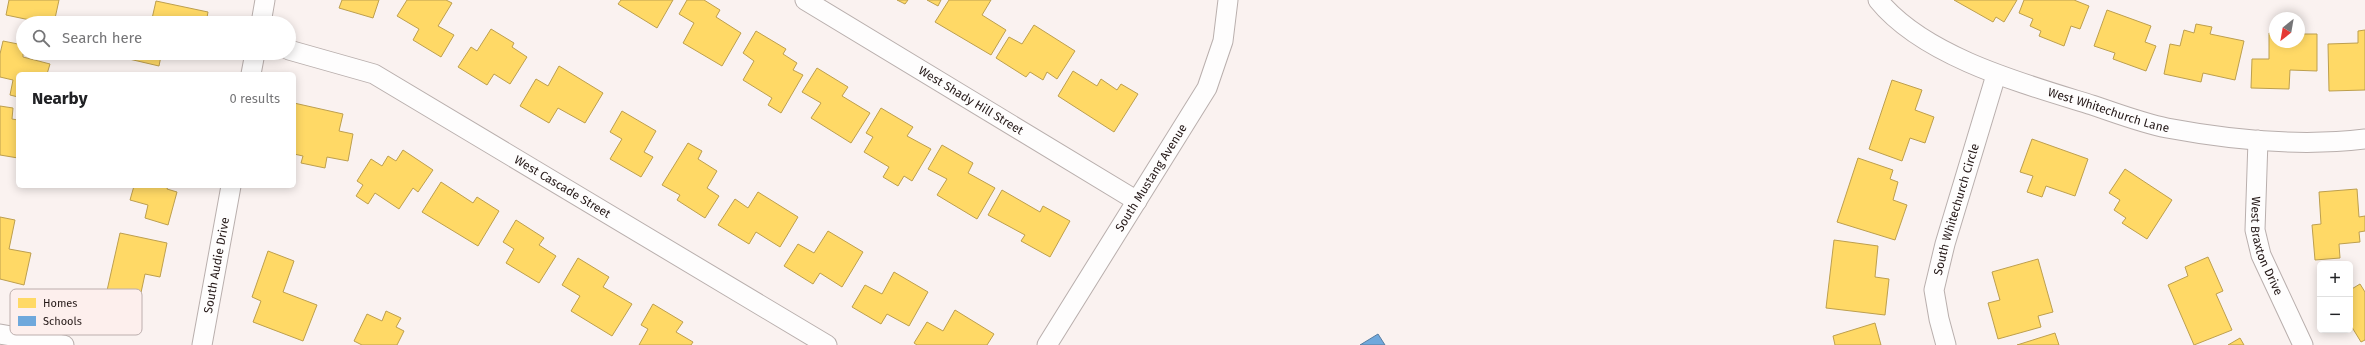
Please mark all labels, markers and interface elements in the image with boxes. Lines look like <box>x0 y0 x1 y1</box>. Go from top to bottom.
north arrow <box>2269 12 2305 48</box>
search box <box>16 16 296 60</box>
icon: search <box>30 27 52 49</box>
text: Search here <box>62 29 142 47</box>
street label: West Shady Hill Street <box>916 63 1027 138</box>
street label: West Whitechurch Lane <box>2046 85 2171 135</box>
text: Nearby <box>32 88 87 109</box>
text: 0 results <box>229 91 280 106</box>
street label: South Mustang Avenue <box>1112 121 1190 234</box>
street label: South Whitechurch Circle <box>1931 142 1982 277</box>
street label: West Cascade Street <box>512 153 614 221</box>
street label: West Braxton Drive <box>2248 196 2286 298</box>
street label: South Audie Drive <box>201 216 232 315</box>
map controls <box>2317 261 2353 333</box>
button: + <box>2317 261 2353 297</box>
legend <box>10 289 142 335</box>
text: Homes <box>43 297 77 310</box>
button: − <box>2317 297 2353 333</box>
text: Schools <box>43 315 82 328</box>

